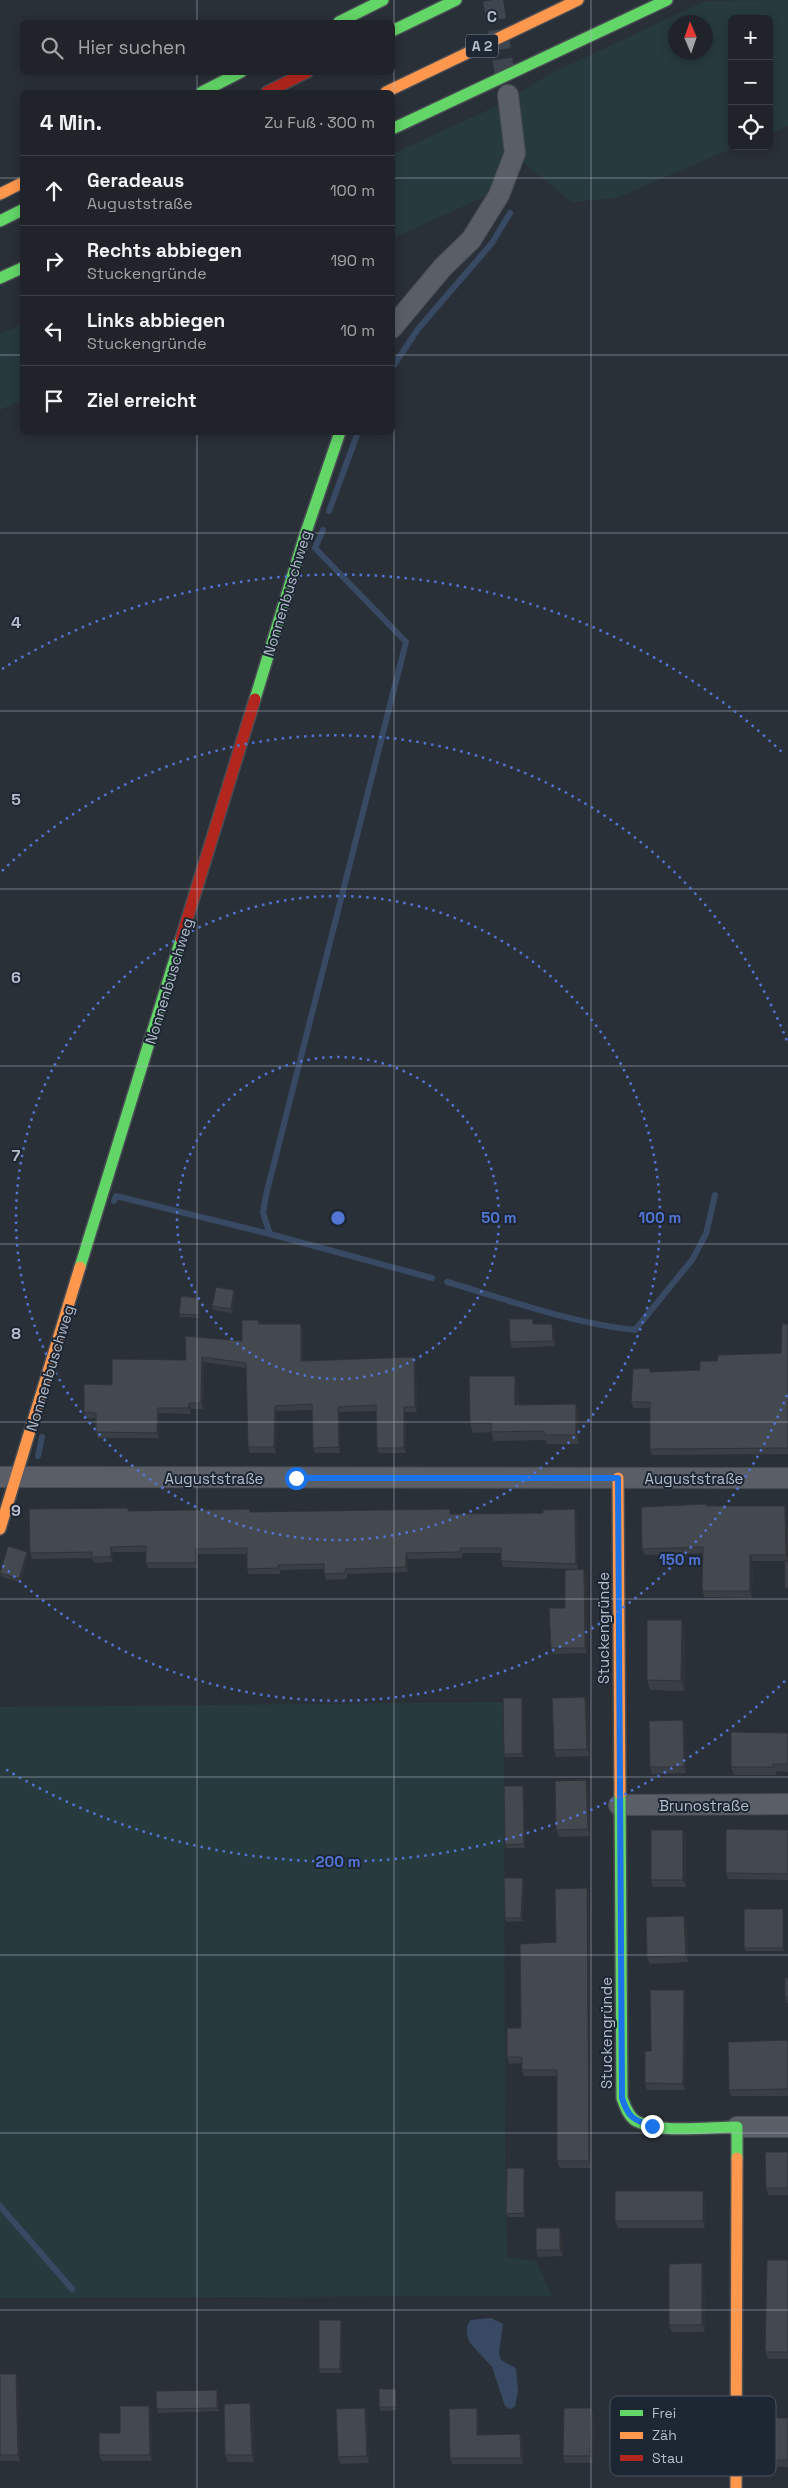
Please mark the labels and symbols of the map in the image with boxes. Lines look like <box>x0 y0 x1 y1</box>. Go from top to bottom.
text: C <box>487 6 497 27</box>
north arrow <box>668 15 713 60</box>
road number: A 2 <box>466 34 498 58</box>
street label: Nonnenbuschweg <box>259 528 315 658</box>
text: 4 <box>11 612 21 633</box>
text: 5 <box>11 789 21 810</box>
street label: Nonnenbuschweg <box>141 916 197 1046</box>
text: 6 <box>11 967 21 988</box>
text: 7 <box>12 1145 21 1166</box>
text: 50 m <box>481 1208 517 1227</box>
text: 100 m <box>639 1208 681 1227</box>
centre of rings <box>329 1209 347 1227</box>
street label: Nonnenbuschweg <box>22 1303 78 1433</box>
text: 8 <box>11 1323 21 1344</box>
route start <box>285 1467 308 1490</box>
street label: Auguststraße <box>164 1469 264 1488</box>
street label: Auguststraße <box>644 1469 744 1488</box>
text: 9 <box>11 1500 21 1521</box>
text: 150 m <box>659 1550 701 1569</box>
street label: Stuckengründe <box>594 1572 613 1684</box>
street label: Brunostraße <box>659 1796 749 1815</box>
text: 200 m <box>316 1852 360 1871</box>
street label: Stuckengründe <box>597 1977 616 2089</box>
route end <box>641 2115 664 2138</box>
legend <box>610 2396 776 2476</box>
text: Frei <box>652 2404 676 2422</box>
text: Zäh <box>652 2426 677 2444</box>
text: Stau <box>652 2449 683 2467</box>

